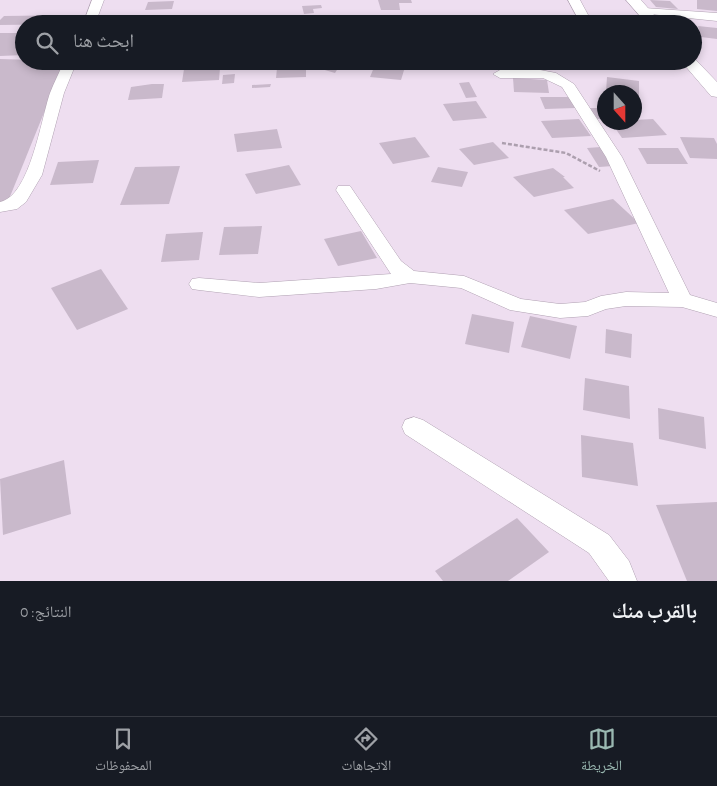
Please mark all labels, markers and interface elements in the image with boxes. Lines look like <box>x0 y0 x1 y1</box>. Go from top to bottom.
search box <box>15 15 702 70</box>
icon: search <box>33 29 61 57</box>
text: ابحث هنا <box>73 32 134 51</box>
north arrow <box>597 85 642 130</box>
text: بالقرب منك <box>612 601 697 622</box>
text: النتائج: 0 <box>20 604 72 620</box>
tab: المحفوظات <box>95 725 152 779</box>
tab: الاتجاهات <box>342 725 391 779</box>
tab: الخريطة <box>581 725 622 779</box>

